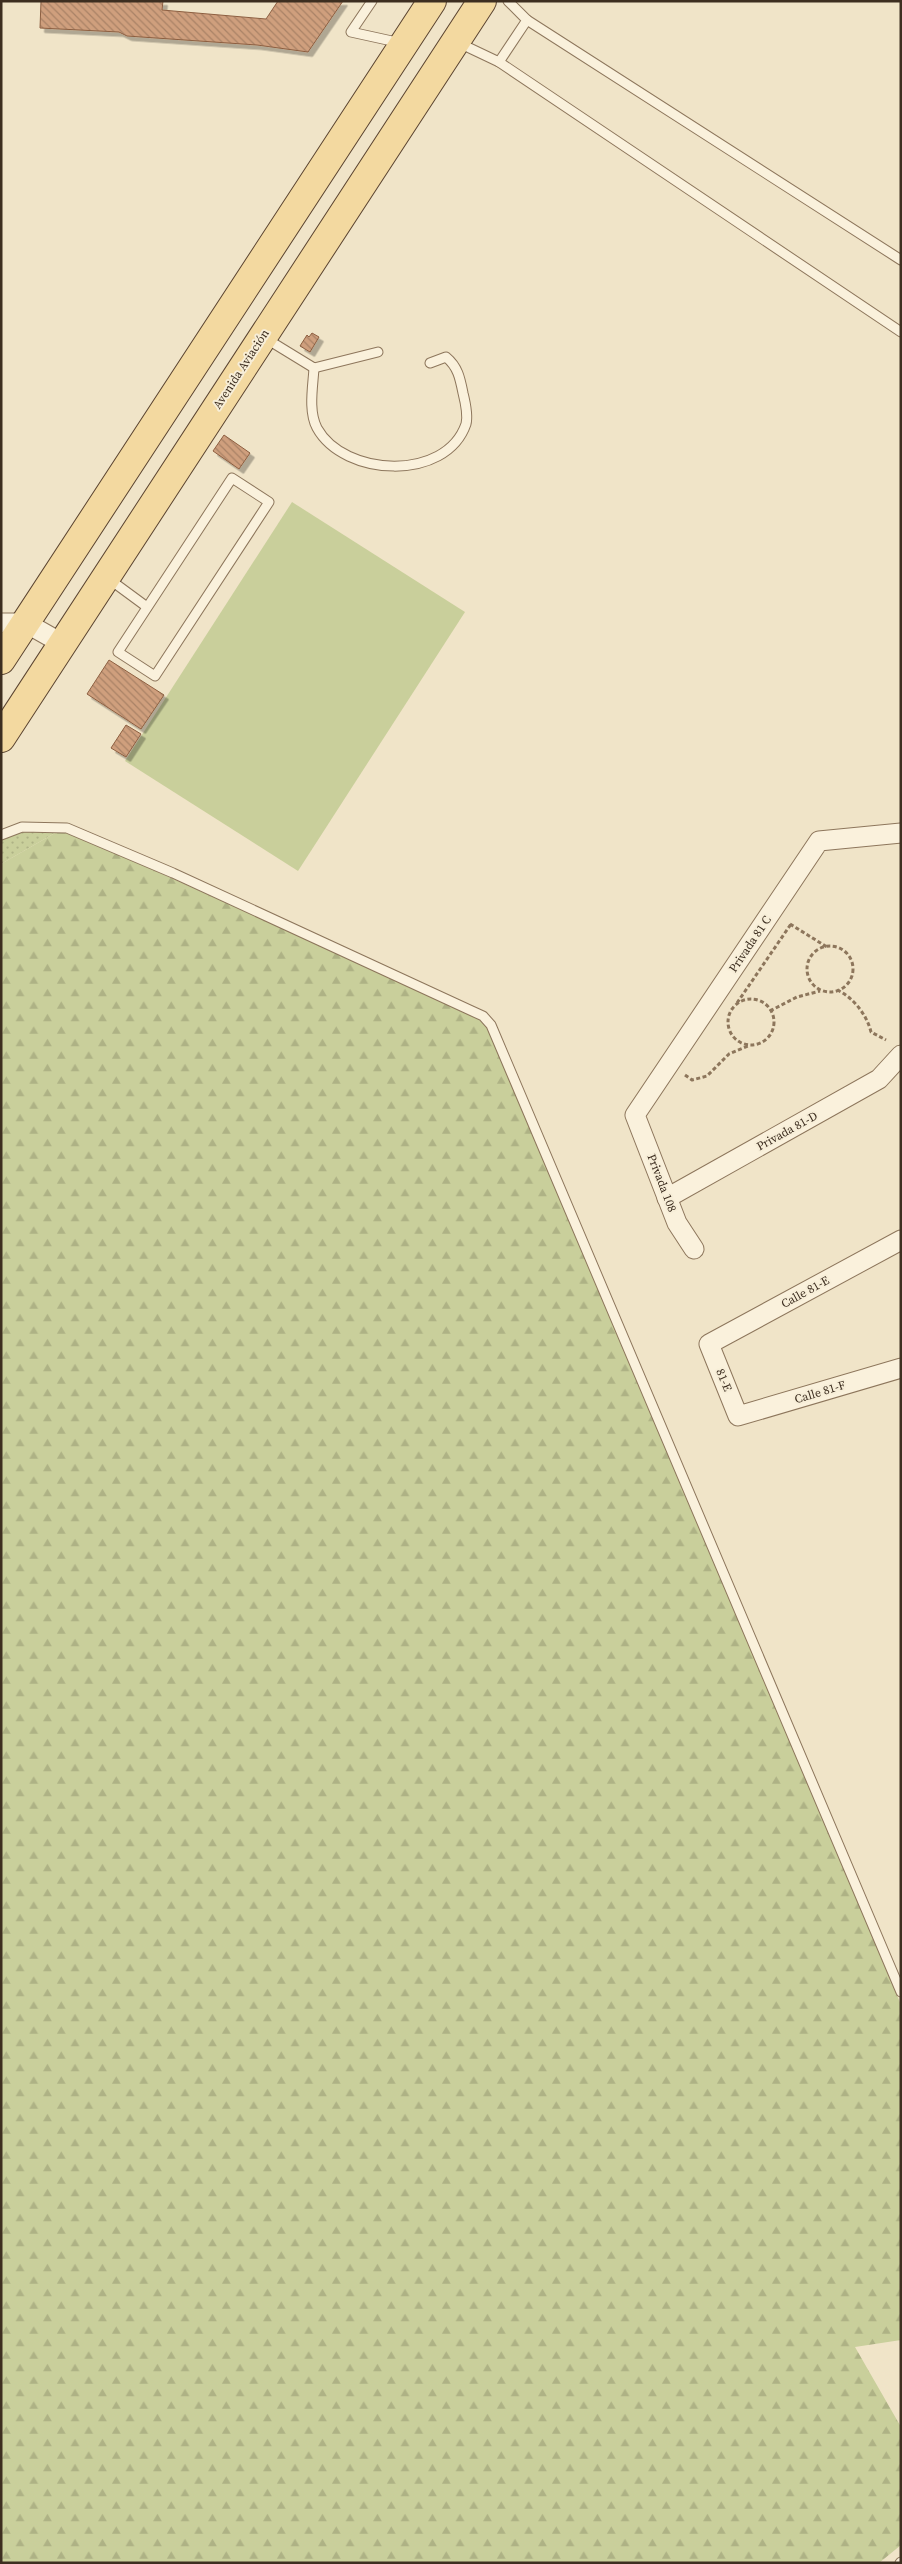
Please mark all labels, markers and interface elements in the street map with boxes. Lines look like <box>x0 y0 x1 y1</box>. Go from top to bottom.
street label: Avenida Aviación <box>209 326 273 412</box>
street label: Privada 81 C <box>725 912 775 976</box>
street label: Privada 81-D <box>754 1108 820 1154</box>
street label: Privada 108 <box>644 1152 680 1214</box>
street label: Calle 81-E <box>778 1272 832 1312</box>
street label: 81-E <box>712 1366 736 1394</box>
street label: Calle 81-F <box>793 1377 847 1407</box>

